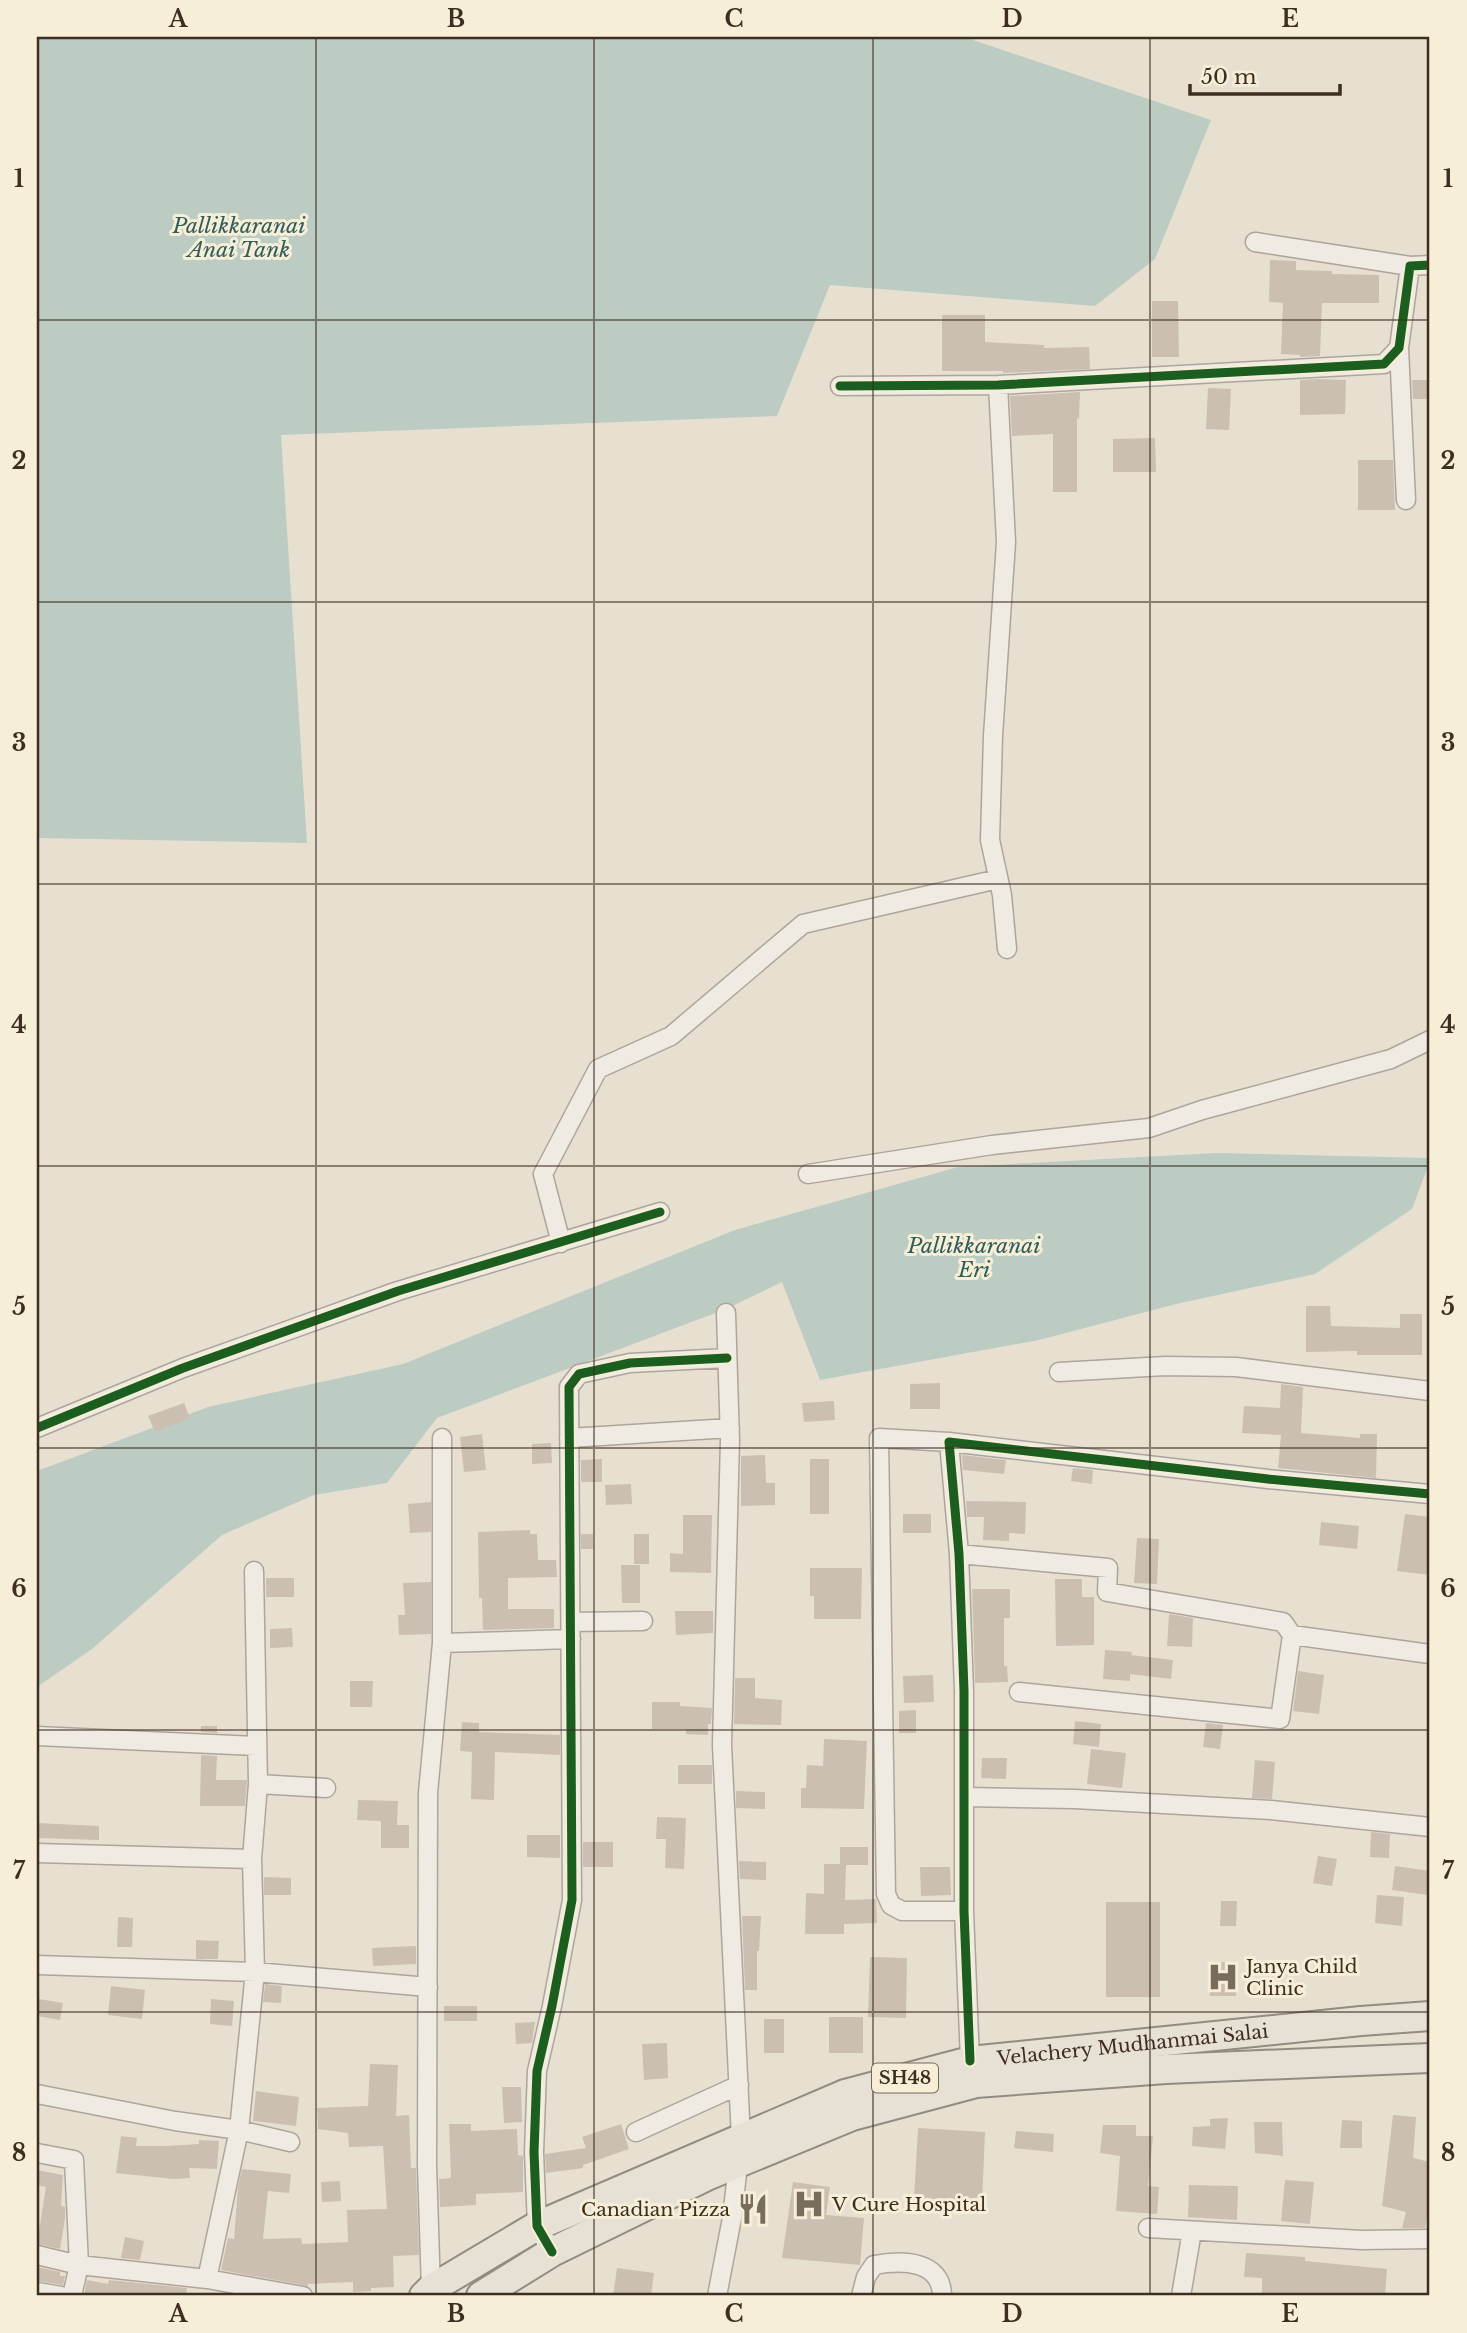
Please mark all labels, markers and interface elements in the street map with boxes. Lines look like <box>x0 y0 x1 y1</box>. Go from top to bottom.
text: A <box>168 5 189 33</box>
text: B <box>447 5 465 33</box>
text: C <box>725 5 743 33</box>
text: D <box>1001 5 1023 33</box>
text: E <box>1281 5 1299 33</box>
scale bar <box>1190 52 1341 96</box>
text: 50 m <box>1201 64 1257 90</box>
text: 1 <box>14 165 24 193</box>
text: 1 <box>1443 165 1453 193</box>
water label: Pallikkaranai Anai Tank <box>171 213 306 263</box>
text: 2 <box>12 447 26 475</box>
text: 2 <box>1441 447 1455 475</box>
text: 3 <box>12 729 26 757</box>
text: 3 <box>1441 729 1455 757</box>
text: 4 <box>11 1011 27 1039</box>
text: 4 <box>1440 1011 1456 1039</box>
water label: Pallikkaranai Eri <box>906 1233 1041 1283</box>
text: 5 <box>12 1293 26 1321</box>
text: 5 <box>1441 1293 1455 1321</box>
text: 6 <box>11 1575 27 1603</box>
text: 6 <box>1440 1575 1456 1603</box>
text: 7 <box>13 1857 26 1885</box>
text: 7 <box>1442 1857 1455 1885</box>
place label: Janya Child Clinic <box>1243 1955 1358 2000</box>
hospital icon: Janya Child Clinic <box>1206 1960 1240 1994</box>
street label: Velachery Mudhanmai Salai <box>995 2019 1270 2070</box>
road number: SH48 <box>872 2064 938 2092</box>
text: 8 <box>12 2139 26 2167</box>
text: 8 <box>1441 2139 1455 2167</box>
hospital icon: V Cure Hospital <box>792 2187 826 2221</box>
restaurant icon: Canadian Pizza <box>736 2192 770 2226</box>
place label: V Cure Hospital <box>831 2193 986 2216</box>
place label: Canadian Pizza <box>581 2198 730 2221</box>
text: A <box>168 2300 189 2328</box>
text: B <box>447 2300 465 2328</box>
text: C <box>725 2300 743 2328</box>
text: D <box>1001 2300 1023 2328</box>
text: E <box>1281 2300 1299 2328</box>

